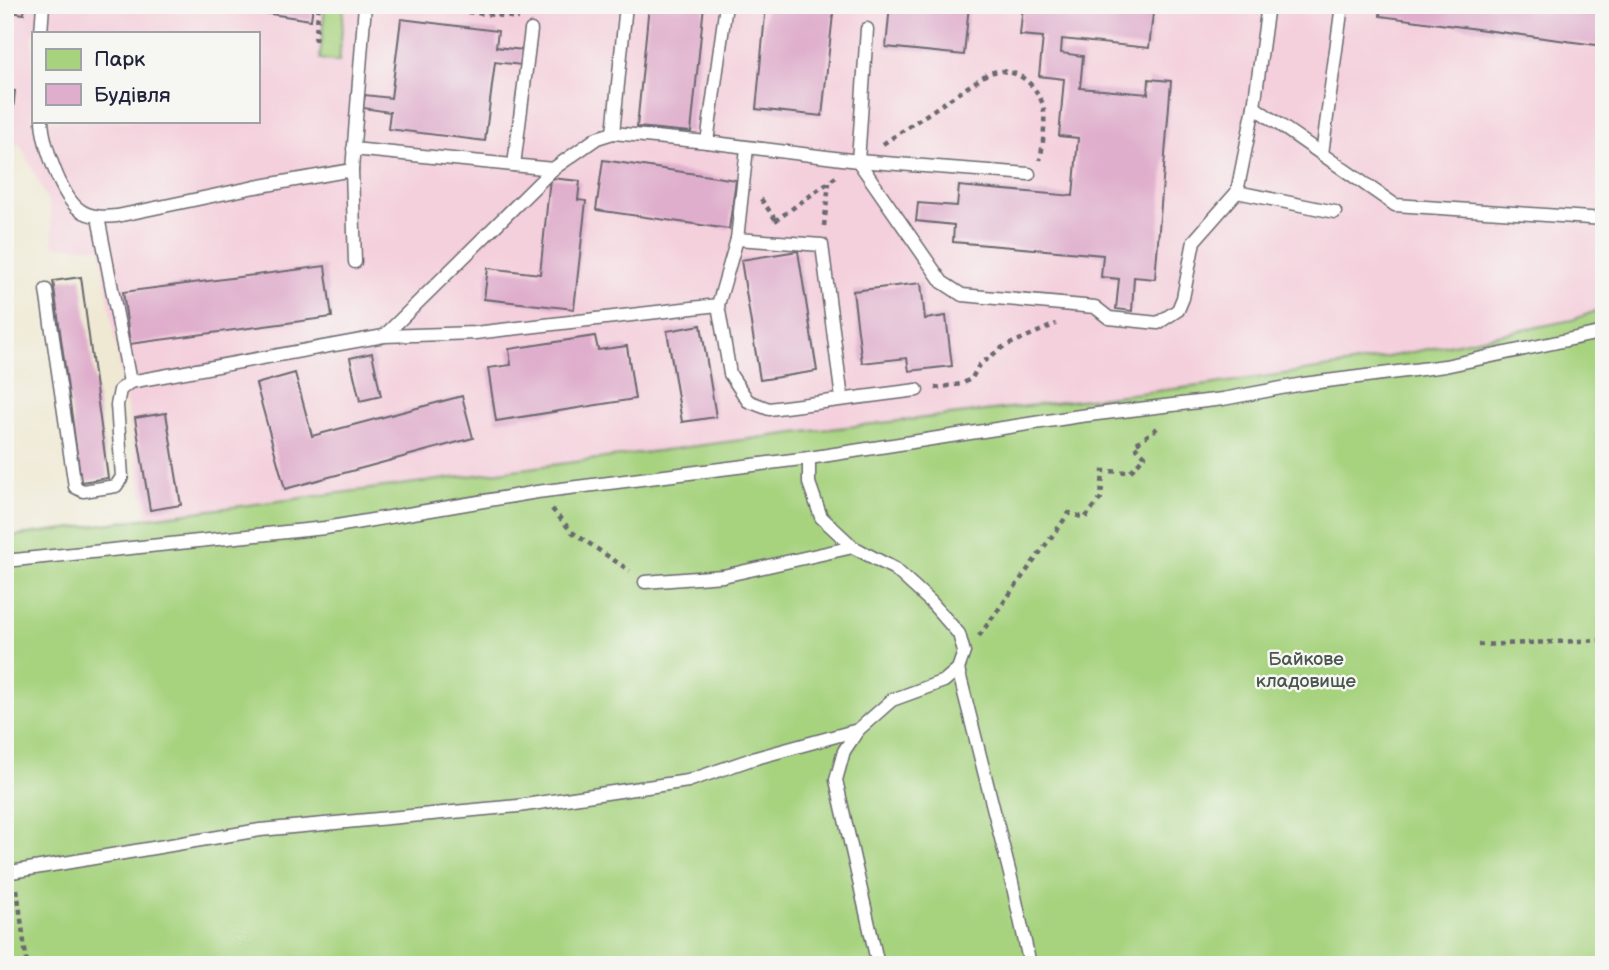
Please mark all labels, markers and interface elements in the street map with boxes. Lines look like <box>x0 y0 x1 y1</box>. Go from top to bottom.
legend <box>32 32 259 122</box>
text: Парк <box>94 47 145 72</box>
text: Будівля <box>94 83 171 108</box>
park label: Байкове кладовище <box>1256 648 1357 693</box>

